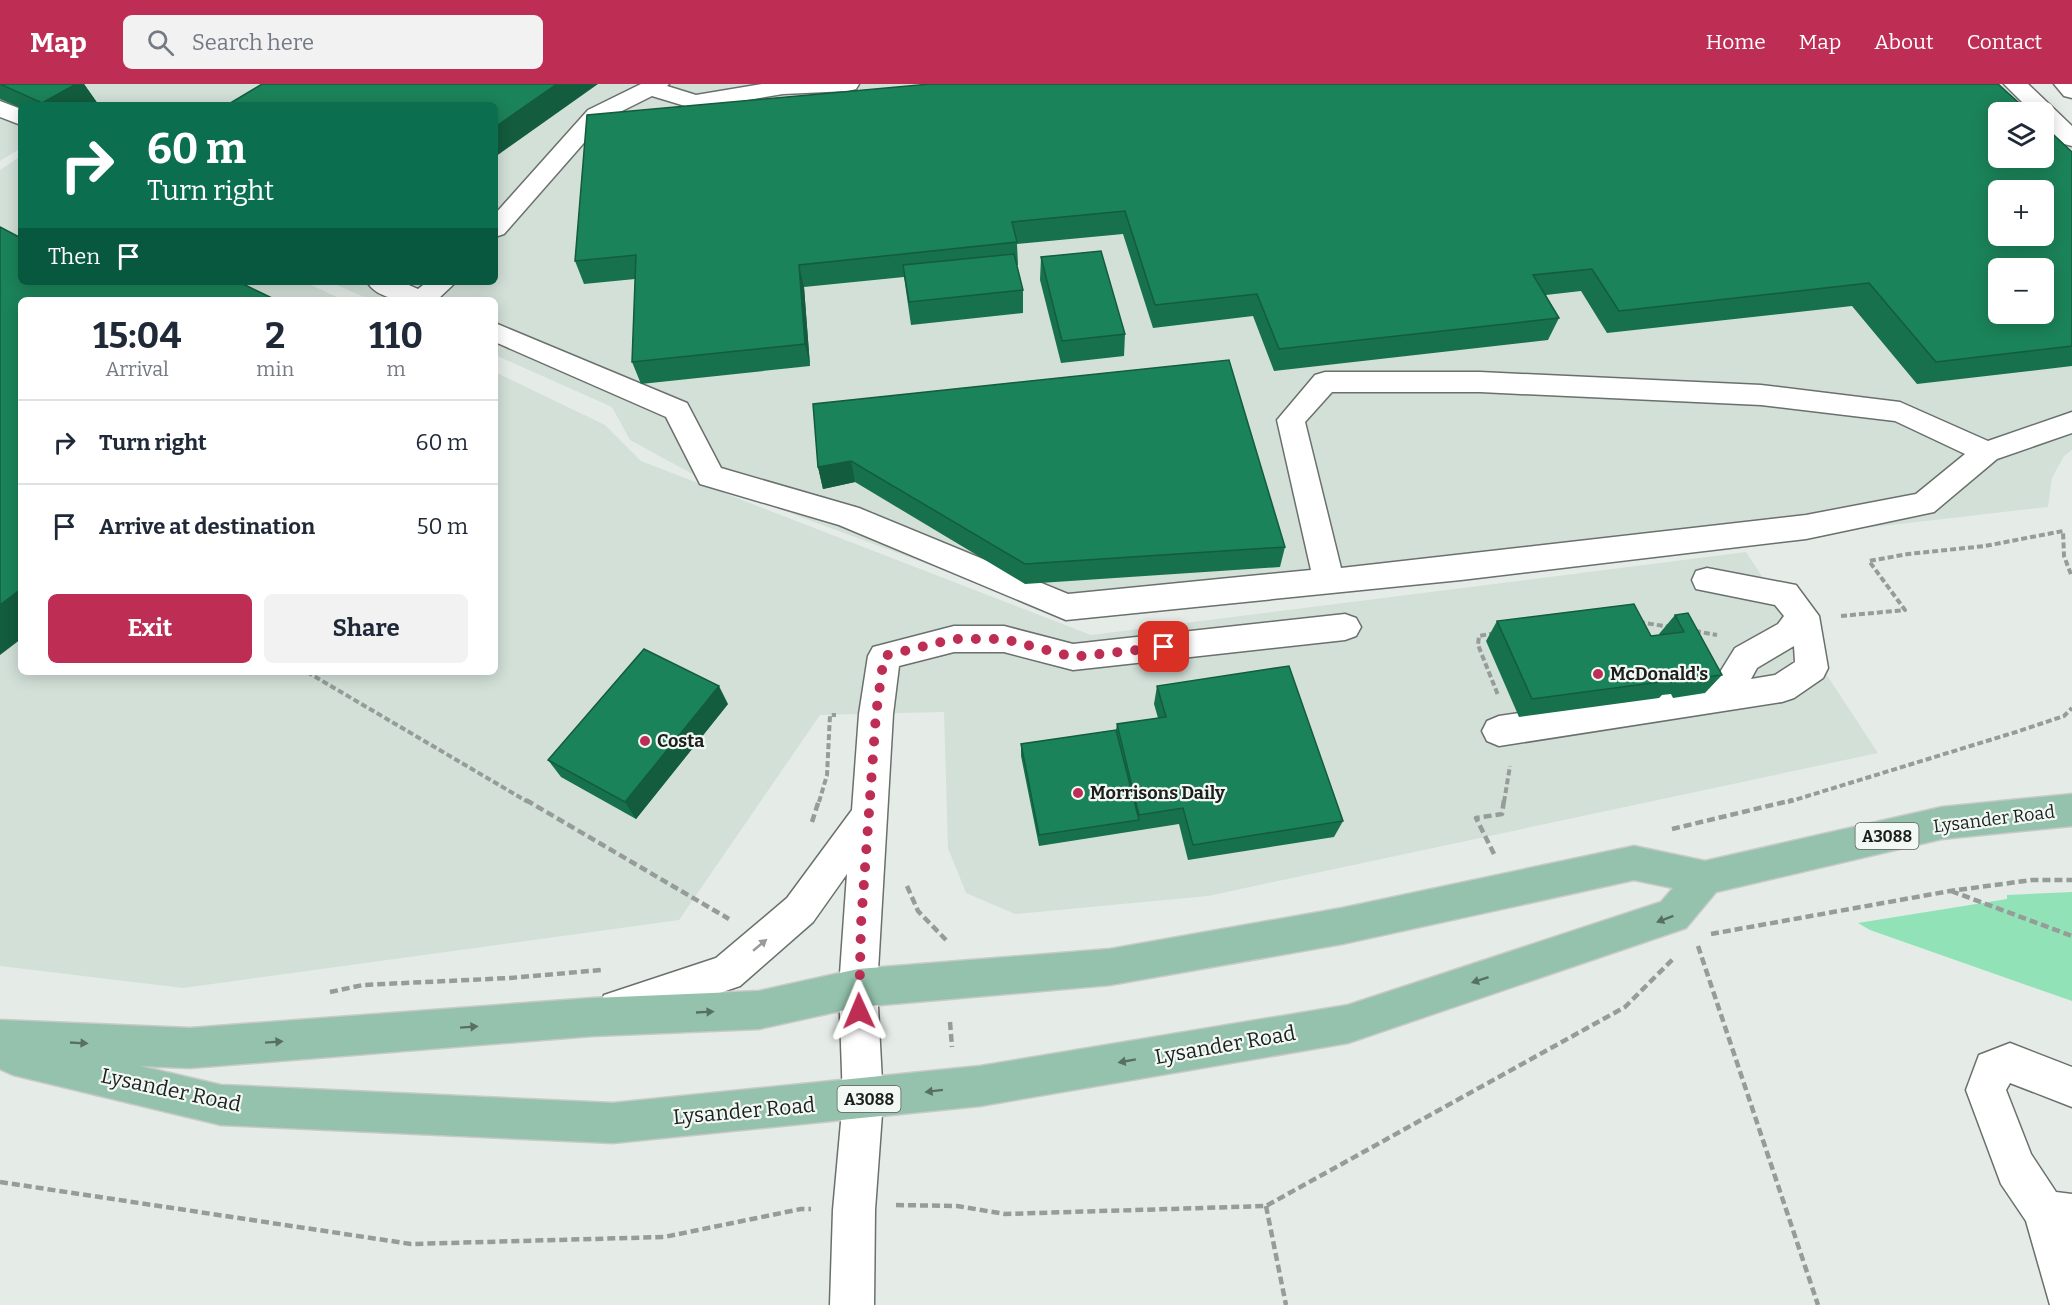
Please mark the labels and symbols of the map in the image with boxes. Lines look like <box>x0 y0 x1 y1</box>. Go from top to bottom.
pin <box>1138 621 1189 672</box>
place label: McDonald's <box>1610 663 1708 685</box>
marker: McDonald's <box>1591 667 1605 681</box>
place label: Costa <box>657 730 704 752</box>
marker: Costa <box>638 734 652 748</box>
place label: Morrisons Daily <box>1090 782 1226 804</box>
marker: Morrisons Daily <box>1071 786 1085 800</box>
street label: Lysander Road <box>1932 801 2056 837</box>
road number: A3088 <box>1856 823 1918 849</box>
one-way arrow <box>1655 914 1673 924</box>
one-way arrow <box>752 938 768 951</box>
one-way arrow <box>1471 976 1489 986</box>
position arrow <box>827 979 891 1043</box>
one-way arrow <box>696 1008 715 1017</box>
street label: Lysander Road <box>1152 1020 1298 1070</box>
one-way arrow <box>459 1023 478 1032</box>
one-way arrow <box>265 1037 284 1047</box>
one-way arrow <box>70 1039 89 1048</box>
one-way arrow <box>1117 1057 1136 1066</box>
street label: Lysander Road <box>98 1062 244 1118</box>
road number: A3088 <box>838 1086 900 1112</box>
one-way arrow <box>925 1087 944 1096</box>
street label: Lysander Road <box>672 1092 816 1130</box>

